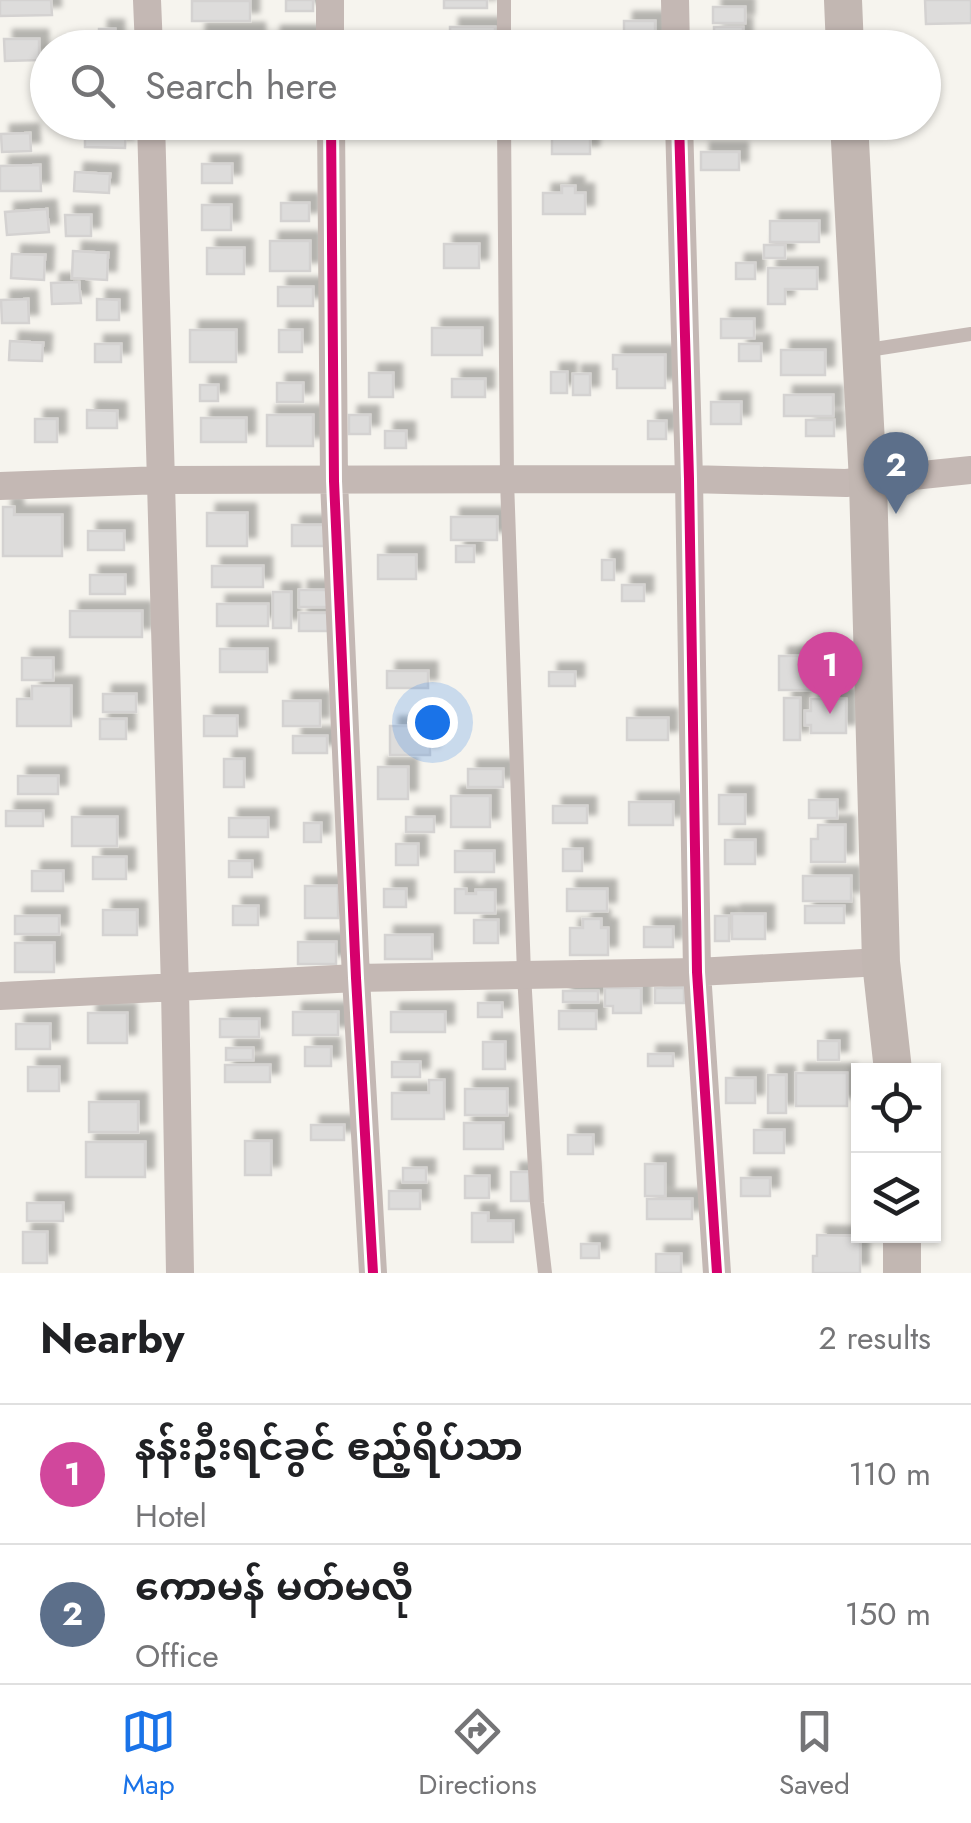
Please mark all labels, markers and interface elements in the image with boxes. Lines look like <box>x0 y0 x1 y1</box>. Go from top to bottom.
search box <box>30 30 941 140</box>
icon: search <box>65 58 120 113</box>
text: Search here <box>145 58 337 113</box>
pin: 2 <box>864 432 928 514</box>
pin: 1 <box>798 632 862 714</box>
your location <box>407 697 458 748</box>
map controls <box>851 1063 941 1243</box>
button: locate <box>851 1063 941 1153</box>
button: layers <box>851 1153 941 1243</box>
text: Nearby <box>40 1308 184 1369</box>
text: 2 results <box>819 1315 931 1361</box>
text: နန်းဦးရင်ခွင် ဧည့်ရိပ်သာ <box>135 1419 523 1474</box>
text: 1 <box>64 1451 81 1497</box>
text: 110 m <box>848 1451 931 1497</box>
text: Hotel <box>135 1493 207 1539</box>
text: ကောမန် မတ်မလီု <box>135 1559 413 1614</box>
text: 2 <box>62 1591 83 1637</box>
text: 150 m <box>845 1591 931 1637</box>
text: Office <box>135 1633 219 1679</box>
tab: Map <box>121 1704 176 1805</box>
tab: Directions <box>418 1704 537 1805</box>
tab: Saved <box>779 1704 850 1805</box>

